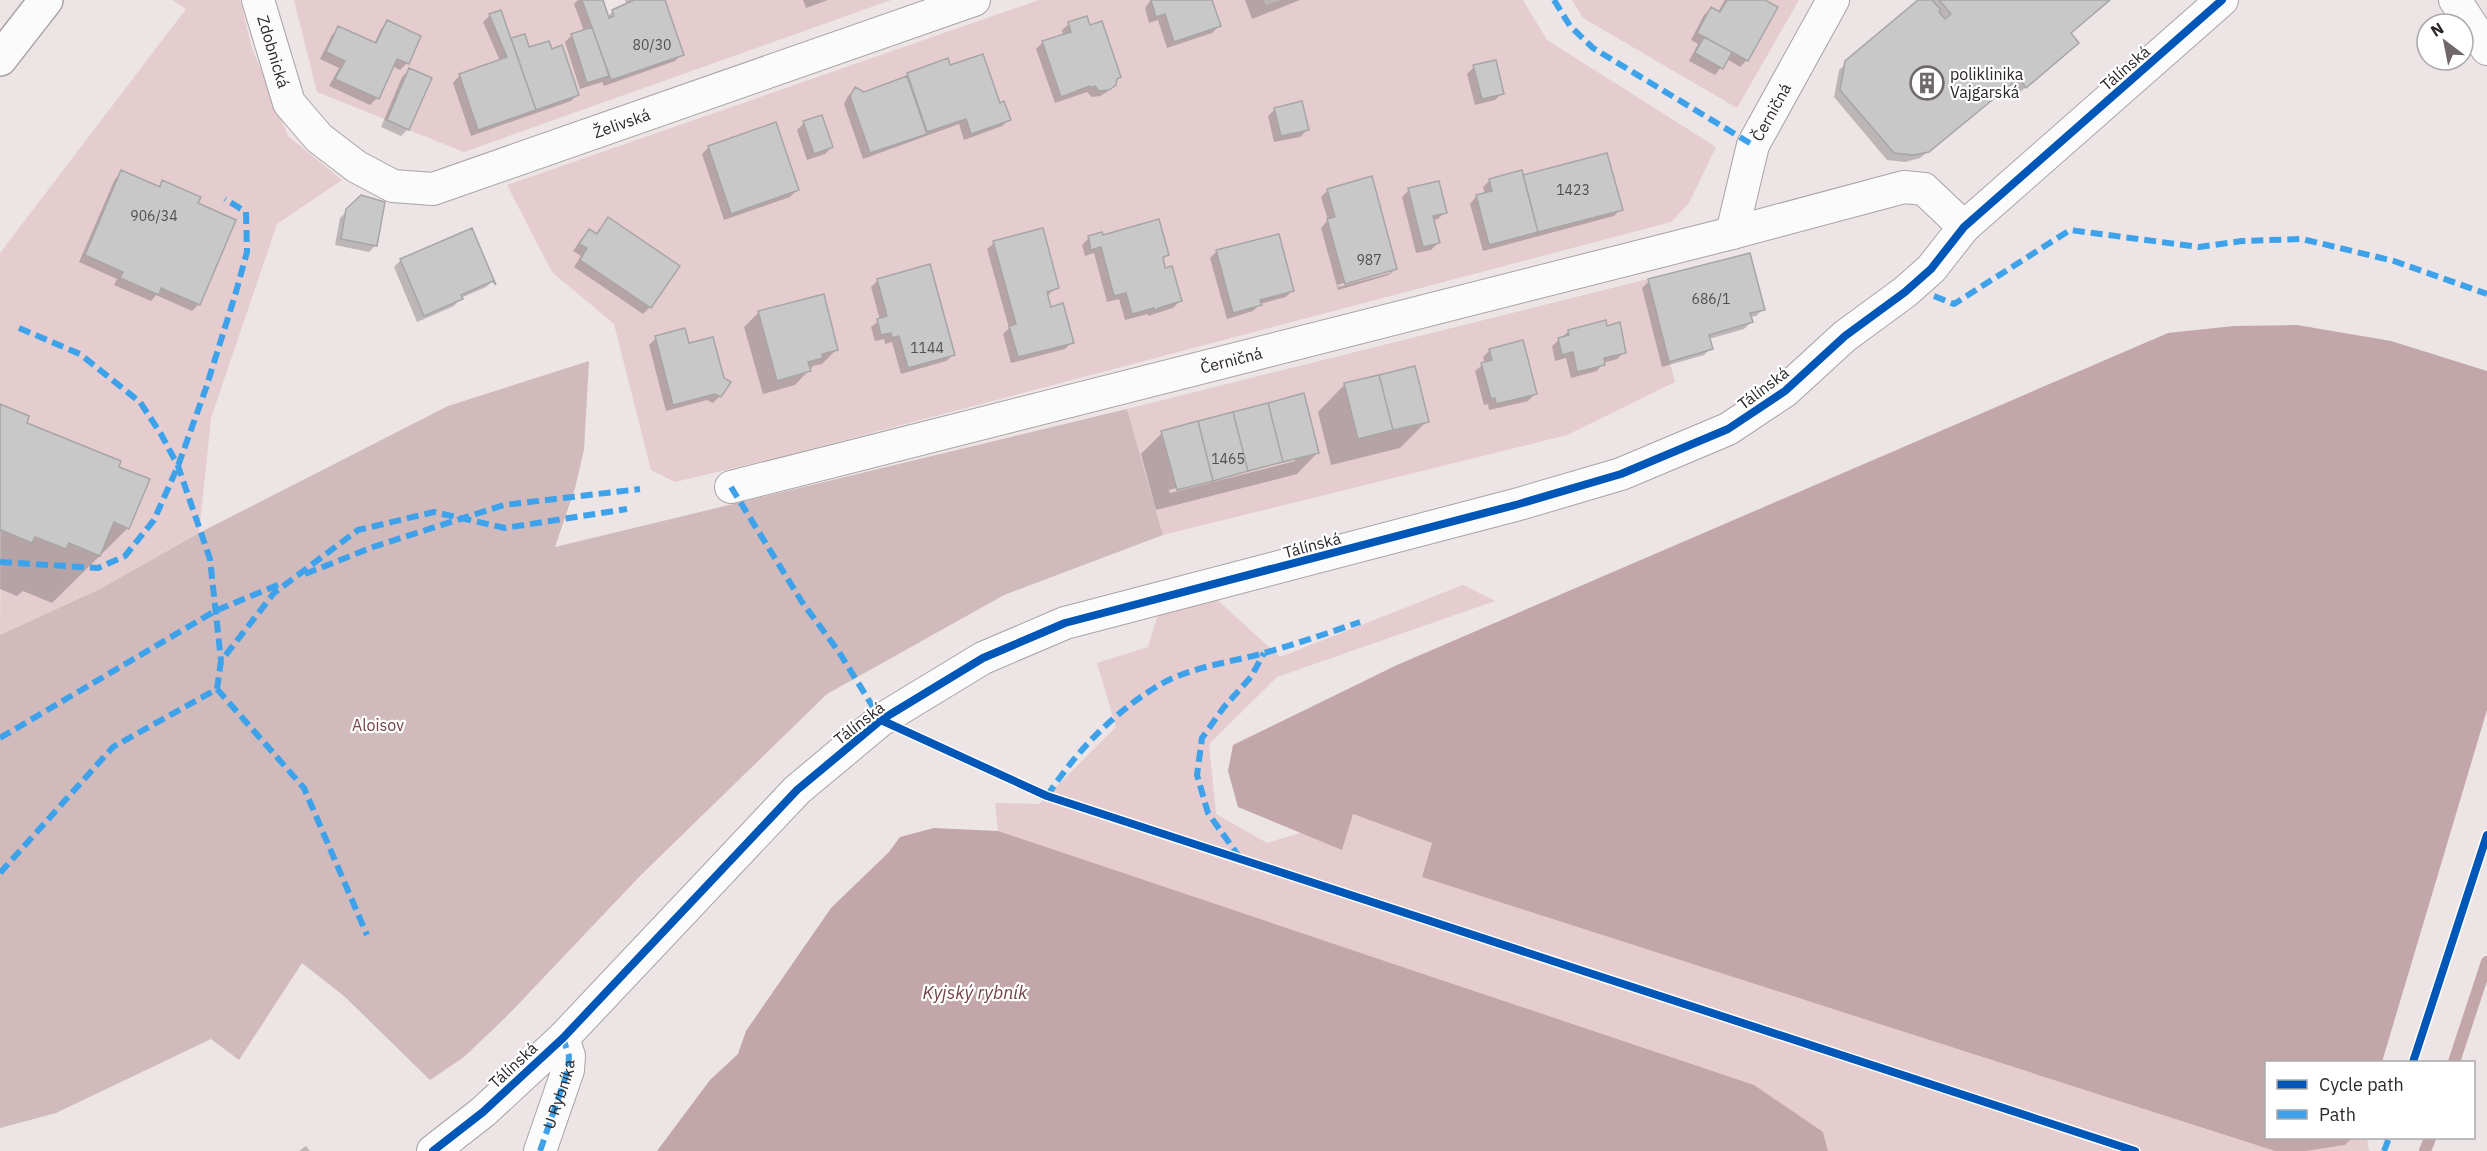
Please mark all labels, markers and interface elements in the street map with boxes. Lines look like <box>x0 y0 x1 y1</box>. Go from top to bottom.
north arrow <box>2415 12 2475 72</box>
street label: Zdobnická <box>253 13 294 91</box>
text: N <box>2427 18 2447 41</box>
house number: 80/30 <box>633 36 671 54</box>
street label: Tálínská <box>2096 41 2154 95</box>
place label: poliklinika Vajgarská <box>1950 64 2024 102</box>
building icon: poliklinika Vajgarská <box>1909 65 1945 101</box>
street label: Černičná <box>1746 79 1795 145</box>
street label: Želivská <box>590 104 653 142</box>
house number: 1423 <box>1556 181 1590 199</box>
house number: 906/34 <box>130 207 178 225</box>
house number: 987 <box>1356 251 1382 269</box>
house number: 686/1 <box>1692 290 1730 308</box>
house number: 1144 <box>910 339 944 357</box>
street label: Černičná <box>1198 342 1265 378</box>
street label: Tálínská <box>1734 362 1793 414</box>
house number: 1465 <box>1211 450 1245 468</box>
street label: Tálínská <box>1281 528 1343 562</box>
street label: Tálínská <box>830 697 889 749</box>
park label: Aloisov <box>352 715 404 735</box>
water label: Kyjský rybník <box>923 981 1028 1004</box>
street label: Tálínská <box>485 1037 542 1092</box>
street label: U Rybníka <box>538 1059 579 1132</box>
legend <box>2265 1061 2475 1139</box>
text: Cycle path <box>2319 1073 2404 1096</box>
text: Path <box>2319 1103 2356 1126</box>

